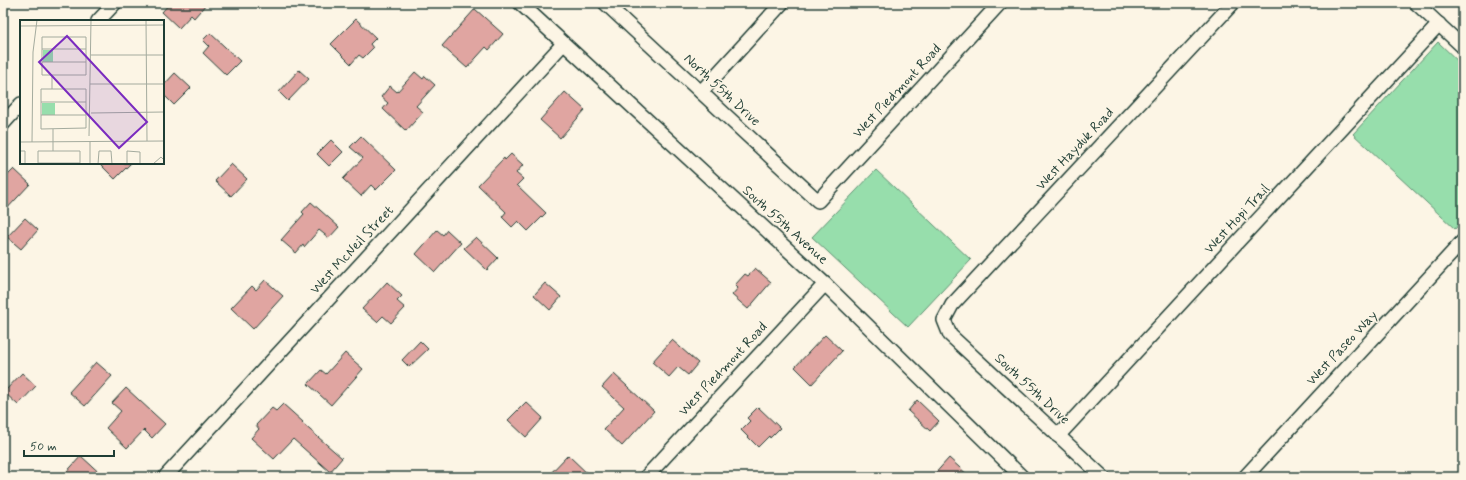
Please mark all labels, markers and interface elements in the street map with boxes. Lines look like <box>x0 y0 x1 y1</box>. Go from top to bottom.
inset map <box>20 20 164 164</box>
street label: West Piedmont Road <box>849 40 945 142</box>
street label: North 55th Drive <box>680 50 764 130</box>
street label: West Hayduk Road <box>1032 104 1118 194</box>
street label: West Hopi Trail <box>1200 180 1274 258</box>
street label: South 55th Avenue <box>738 182 832 268</box>
street label: West McNeil Street <box>306 202 398 298</box>
street label: West Paseo Way <box>1303 307 1381 389</box>
street label: West Piedmont Road <box>675 318 771 420</box>
street label: South 55th Drive <box>991 350 1073 428</box>
scale bar <box>24 432 114 458</box>
text: 50 m <box>30 439 57 455</box>

